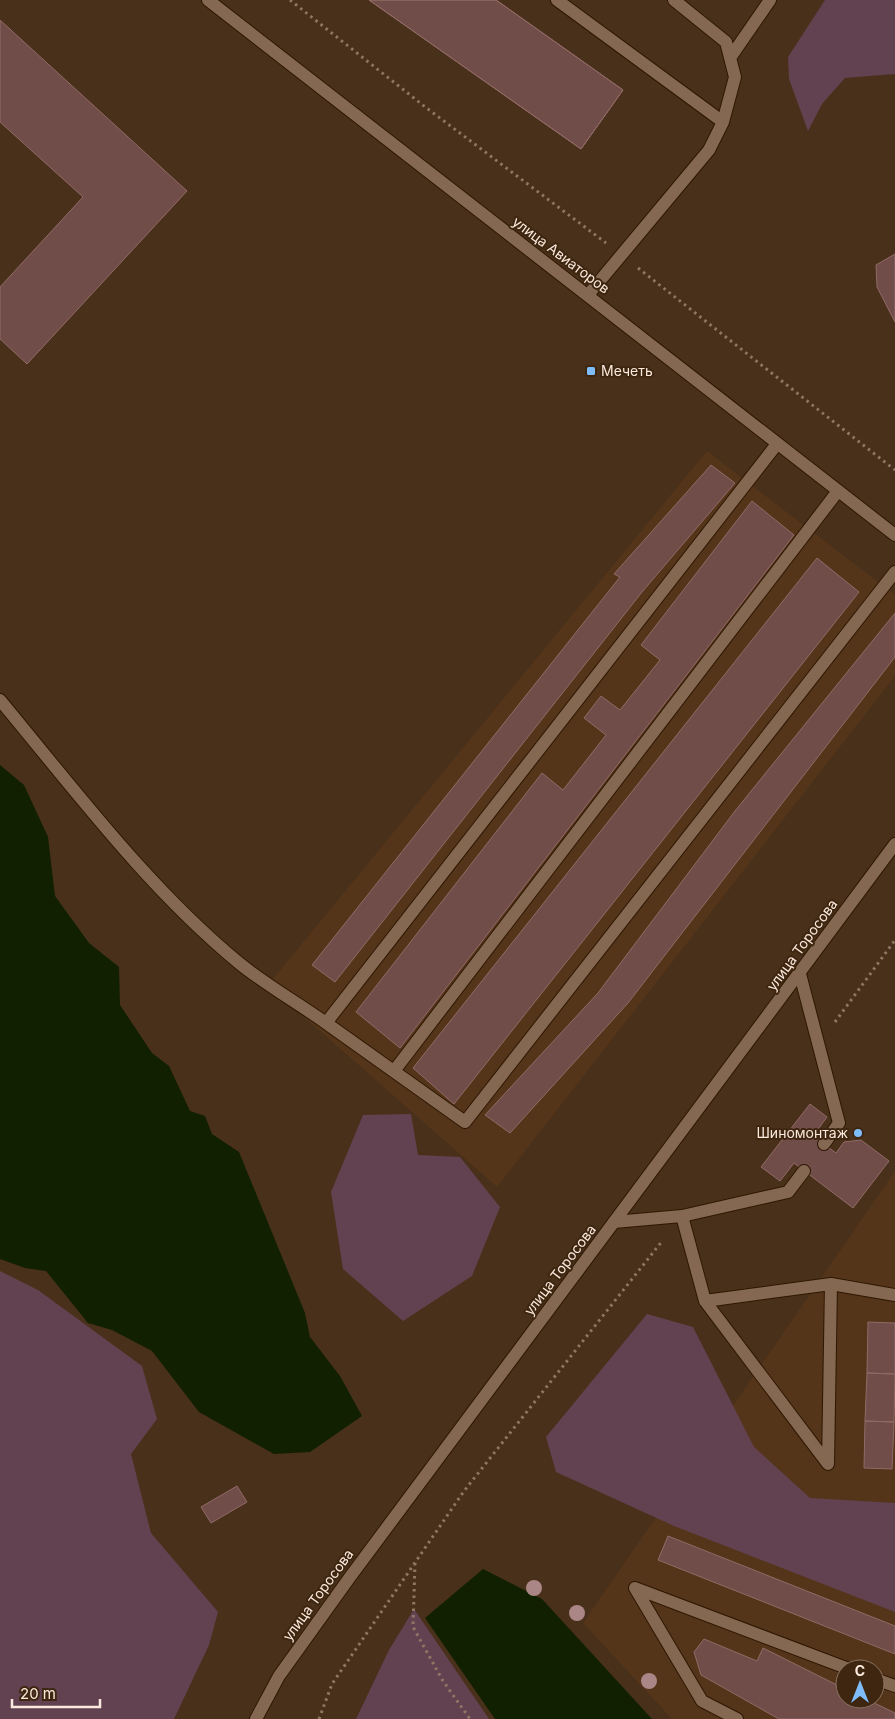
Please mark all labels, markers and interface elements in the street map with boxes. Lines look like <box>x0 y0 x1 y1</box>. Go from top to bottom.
street label: улица Авиаторов <box>509 213 613 297</box>
place label: Мечеть <box>601 362 653 379</box>
marker: Мечеть <box>585 365 597 377</box>
street label: улица Торосова <box>763 896 841 994</box>
place label: Шиномонтаж <box>756 1124 848 1141</box>
marker: Шиномонтаж <box>852 1127 864 1139</box>
street label: улица Торосова <box>520 1221 599 1318</box>
street label: улица Торосова <box>279 1546 357 1644</box>
north arrow <box>835 1659 885 1709</box>
text: С <box>855 1662 865 1679</box>
scale bar <box>12 1676 100 1708</box>
text: 20 m <box>20 1684 56 1703</box>

